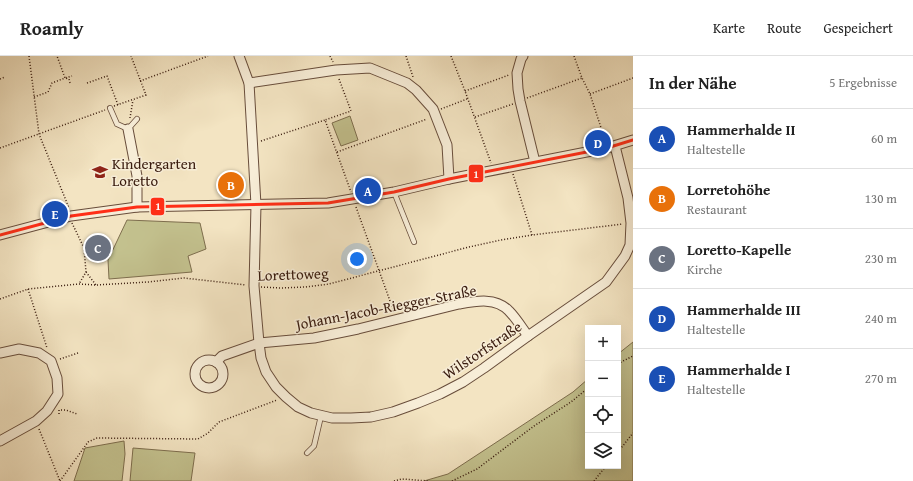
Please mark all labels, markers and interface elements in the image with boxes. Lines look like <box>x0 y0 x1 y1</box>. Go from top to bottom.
text: Roamly <box>20 14 84 42</box>
text: Karte <box>713 18 745 38</box>
text: Route <box>767 18 801 38</box>
text: Gespeichert <box>823 18 893 38</box>
text: In der Nähe <box>649 70 737 95</box>
text: 5 Ergebnisse <box>829 73 897 92</box>
text: Hammerhalde II <box>687 119 796 140</box>
pin: D <box>585 128 611 158</box>
text: A <box>658 129 666 148</box>
text: 60 m <box>871 129 897 148</box>
text: Haltestelle <box>687 140 745 159</box>
place label: Kindergarten Loretto <box>112 153 197 191</box>
school or university icon: Kindergarten Loretto <box>91 163 109 181</box>
line badge: 1 <box>468 164 484 183</box>
text: 1 <box>473 166 479 182</box>
pin: B <box>218 170 244 200</box>
pin: A <box>355 176 381 206</box>
text: Lorretohöhe <box>687 179 770 200</box>
text: B <box>658 189 666 208</box>
text: 130 m <box>865 189 897 208</box>
line badge: 1 <box>150 197 165 216</box>
text: 1 <box>155 198 161 214</box>
pin: E <box>42 199 68 229</box>
text: Restaurant <box>687 200 747 219</box>
pin: C <box>85 233 111 263</box>
text: Loretto-Kapelle <box>687 239 791 260</box>
your location <box>347 249 367 269</box>
text: C <box>658 249 666 268</box>
text: 230 m <box>865 249 897 268</box>
text: Kirche <box>687 260 722 279</box>
street label: Lorettoweg <box>257 262 329 286</box>
street label: Johann-Jacob-Riegger-Straße <box>292 279 478 335</box>
text: Hammerhalde III <box>687 299 801 320</box>
text: D <box>658 309 666 328</box>
text: 240 m <box>865 309 897 328</box>
street label: Wilstorfstraße <box>438 316 526 384</box>
text: Haltestelle <box>687 320 745 339</box>
map controls <box>585 325 621 469</box>
button: + <box>585 325 621 361</box>
text: Hammerhalde I <box>687 359 791 380</box>
button: − <box>585 361 621 397</box>
text: E <box>659 369 665 388</box>
text: 270 m <box>865 369 897 388</box>
text: Haltestelle <box>687 380 745 399</box>
button: locate <box>585 397 621 433</box>
button: layers <box>585 433 621 469</box>

